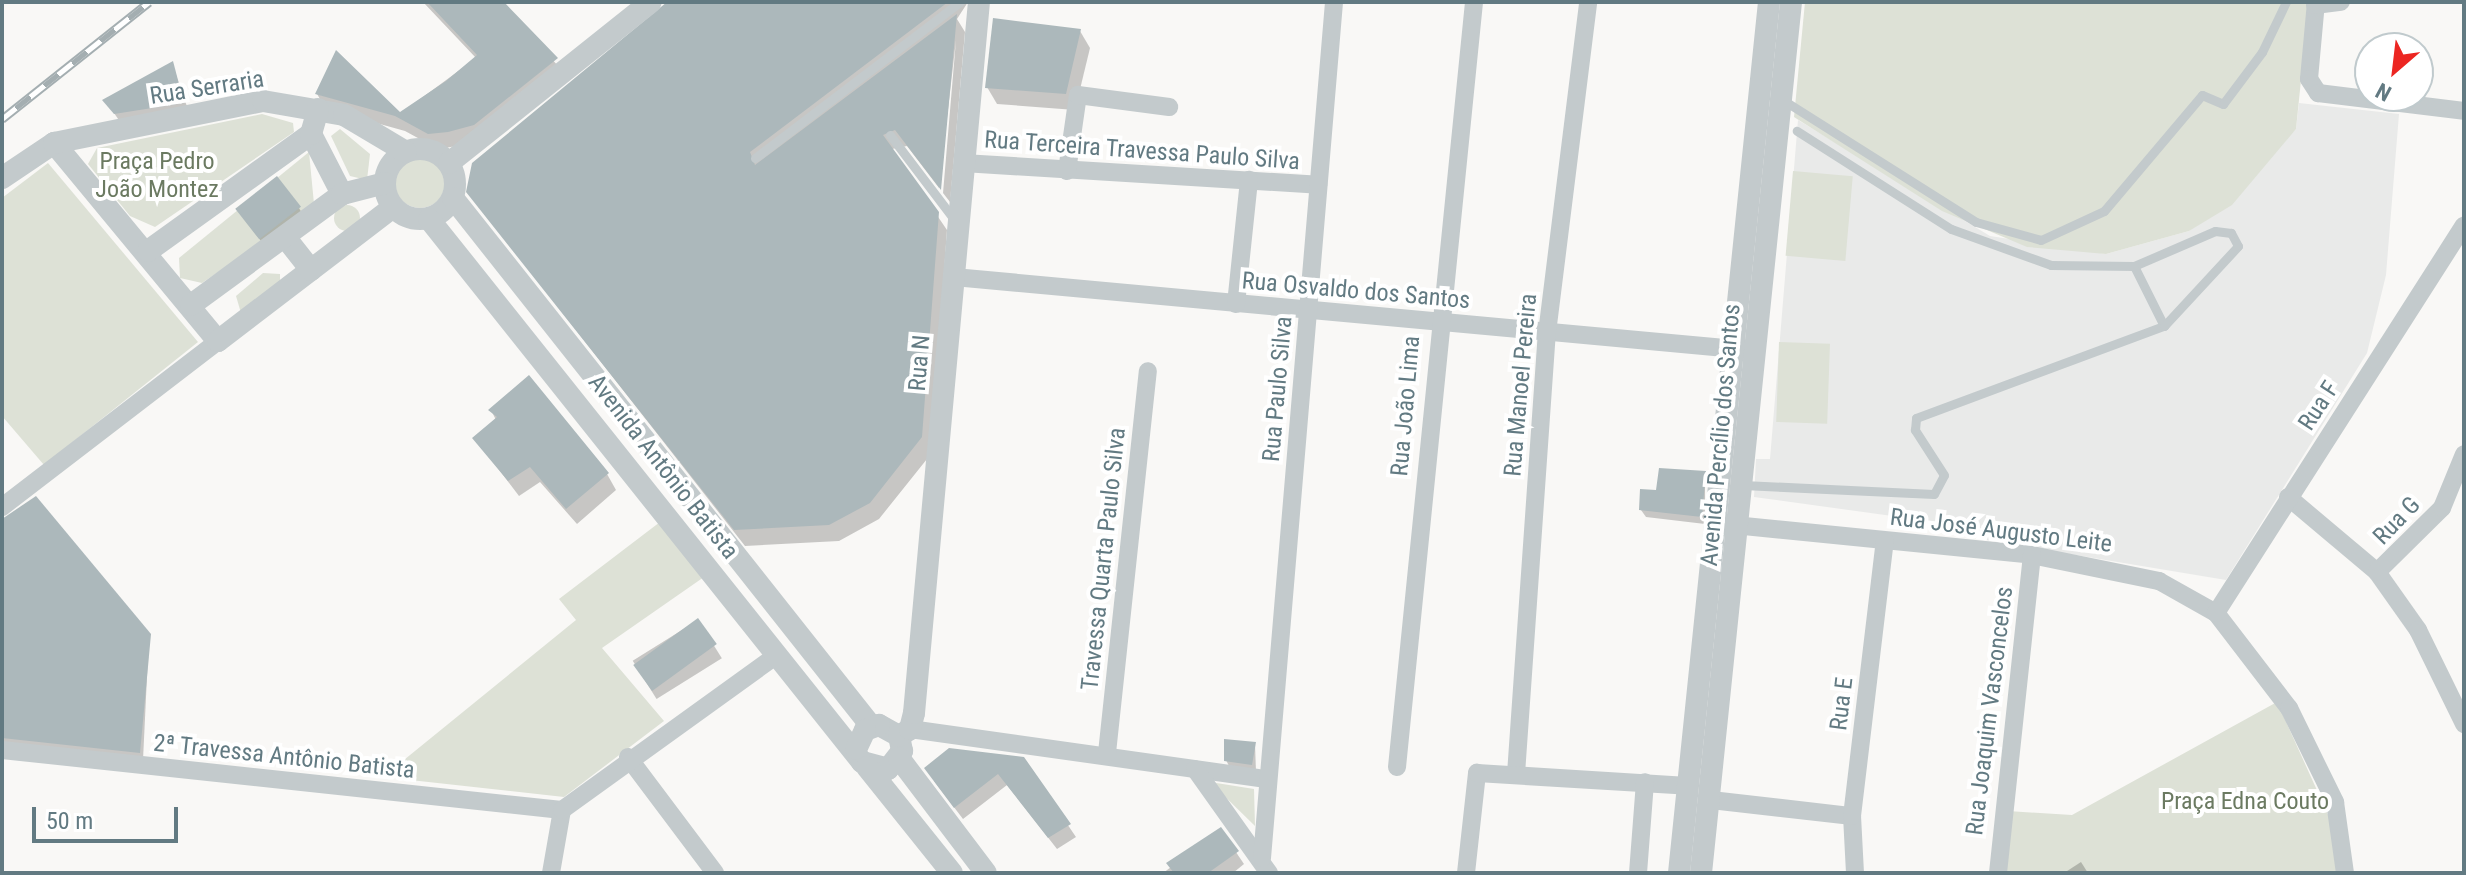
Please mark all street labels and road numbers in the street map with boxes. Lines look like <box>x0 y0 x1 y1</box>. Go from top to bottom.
street label: Rua Serraria <box>148 65 266 111</box>
street label: Rua Terceira Travessa Paulo Silva <box>983 126 1301 176</box>
street label: Rua Osvaldo dos Santos <box>1241 267 1471 315</box>
street label: Rua Manoel Pereira <box>1499 292 1543 478</box>
street label: Avenida Percílio dos Santos <box>1695 303 1747 567</box>
street label: Rua Paulo Silva <box>1257 315 1299 463</box>
street label: Rua N <box>903 334 937 392</box>
street label: Rua João Lima <box>1386 335 1426 477</box>
street label: Avenida Antônio Batista <box>582 369 744 565</box>
street label: Rua F <box>2293 376 2345 436</box>
street label: Travessa Quarta Paulo Silva <box>1076 426 1132 692</box>
street label: Rua G <box>2367 491 2427 551</box>
street label: Rua José Augusto Leite <box>1888 503 2114 559</box>
street label: Rua Joaquim Vasconcelos <box>1960 585 2020 837</box>
street label: Rua E <box>1824 676 1860 732</box>
street label: 2ª Travessa Antônio Batista <box>152 729 416 785</box>

